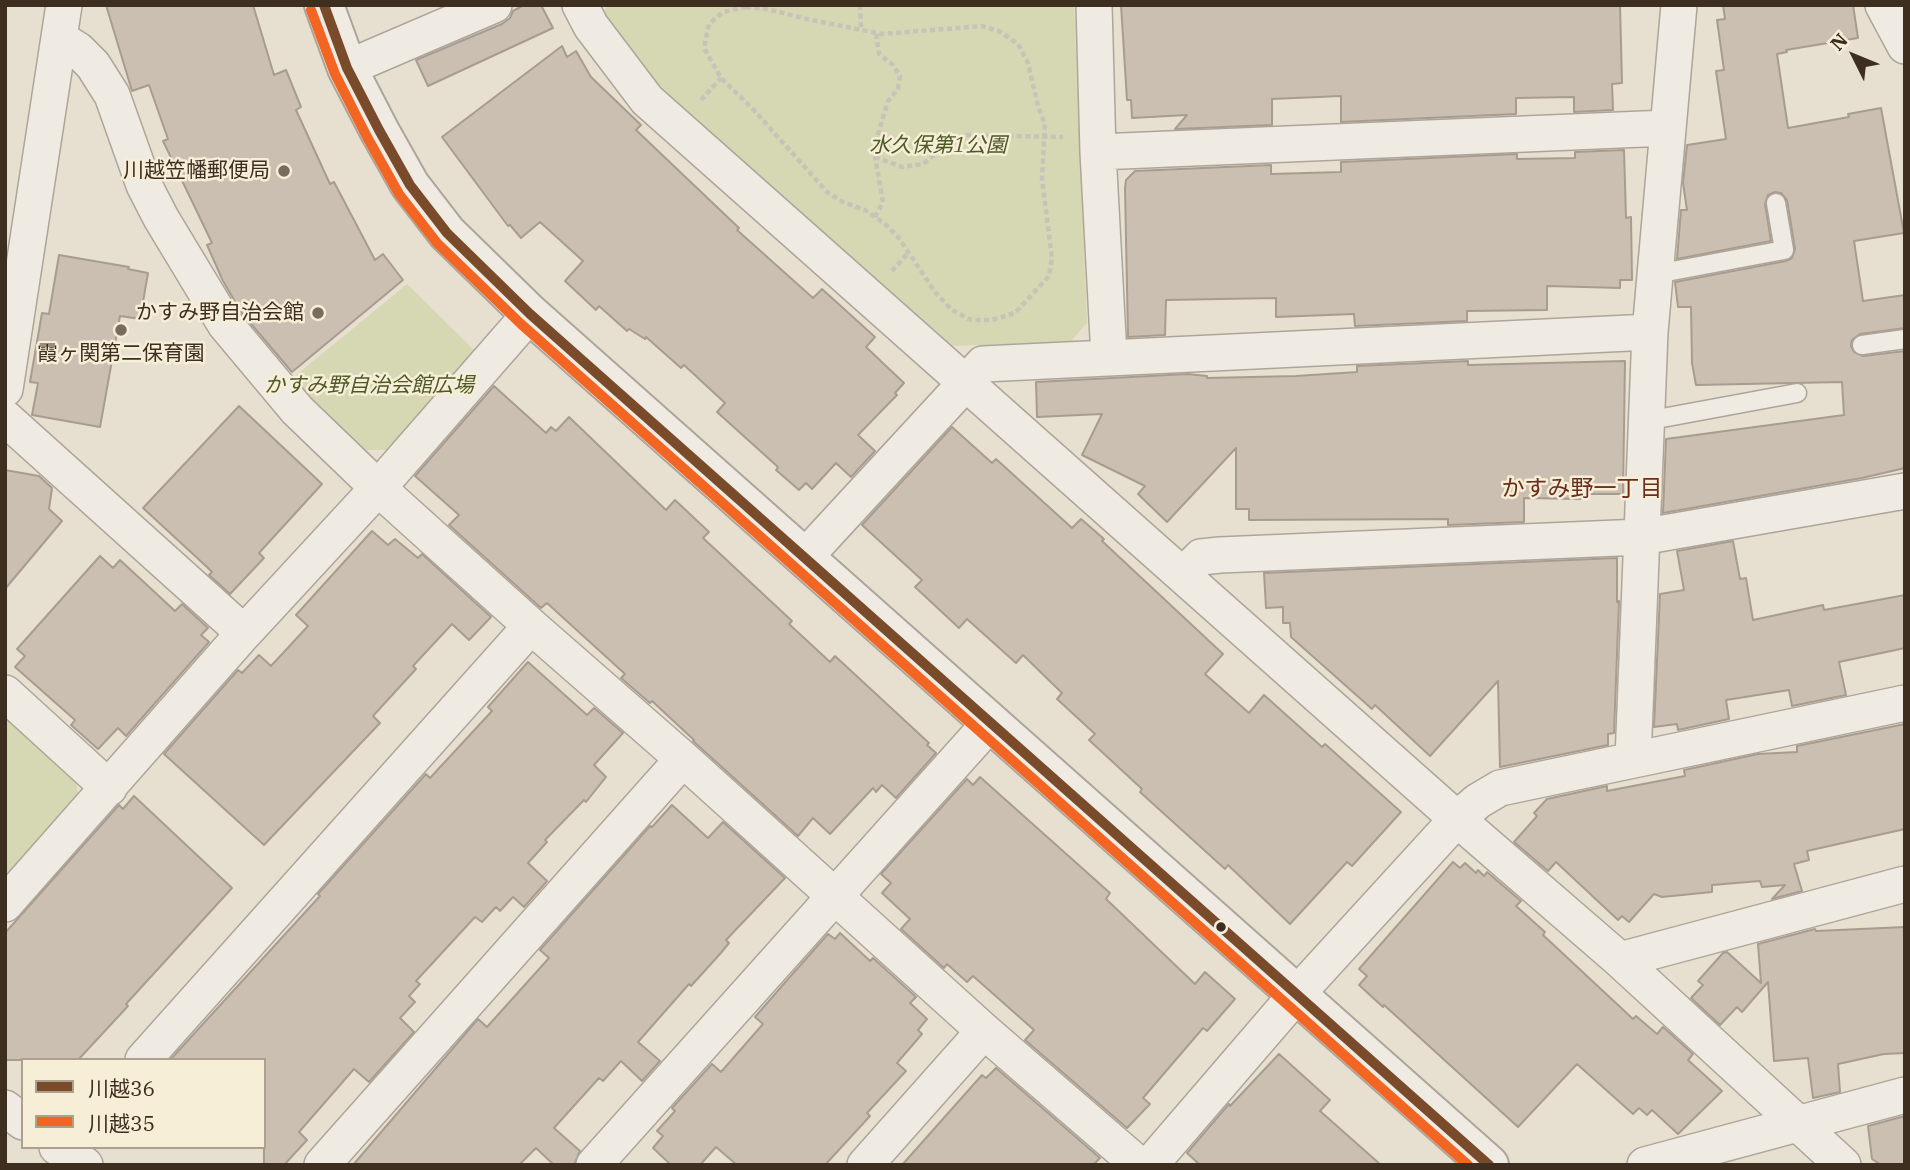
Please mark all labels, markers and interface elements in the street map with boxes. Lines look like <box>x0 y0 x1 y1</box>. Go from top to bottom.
north arrow <box>1819 21 1889 91</box>
text: N <box>1825 28 1853 55</box>
park label: 水久保第1公園 <box>869 133 1007 159</box>
place label: 川越笠幡郵便局 <box>123 158 270 184</box>
marker: 川越笠幡郵便局 <box>276 163 292 179</box>
place label: かすみ野自治会館 <box>136 300 304 326</box>
marker: かすみ野自治会館 <box>310 305 326 321</box>
marker: 霞ヶ関第二保育園 <box>113 322 129 338</box>
place label: 霞ヶ関第二保育園 <box>37 341 205 367</box>
park label: かすみ野自治会館広場 <box>264 373 474 399</box>
district label: かすみ野一丁目 <box>1502 475 1662 503</box>
unlabelled marker <box>1214 920 1228 934</box>
legend <box>21 1058 266 1149</box>
text: 川越36 <box>88 1074 155 1102</box>
text: 川越35 <box>88 1109 155 1137</box>

